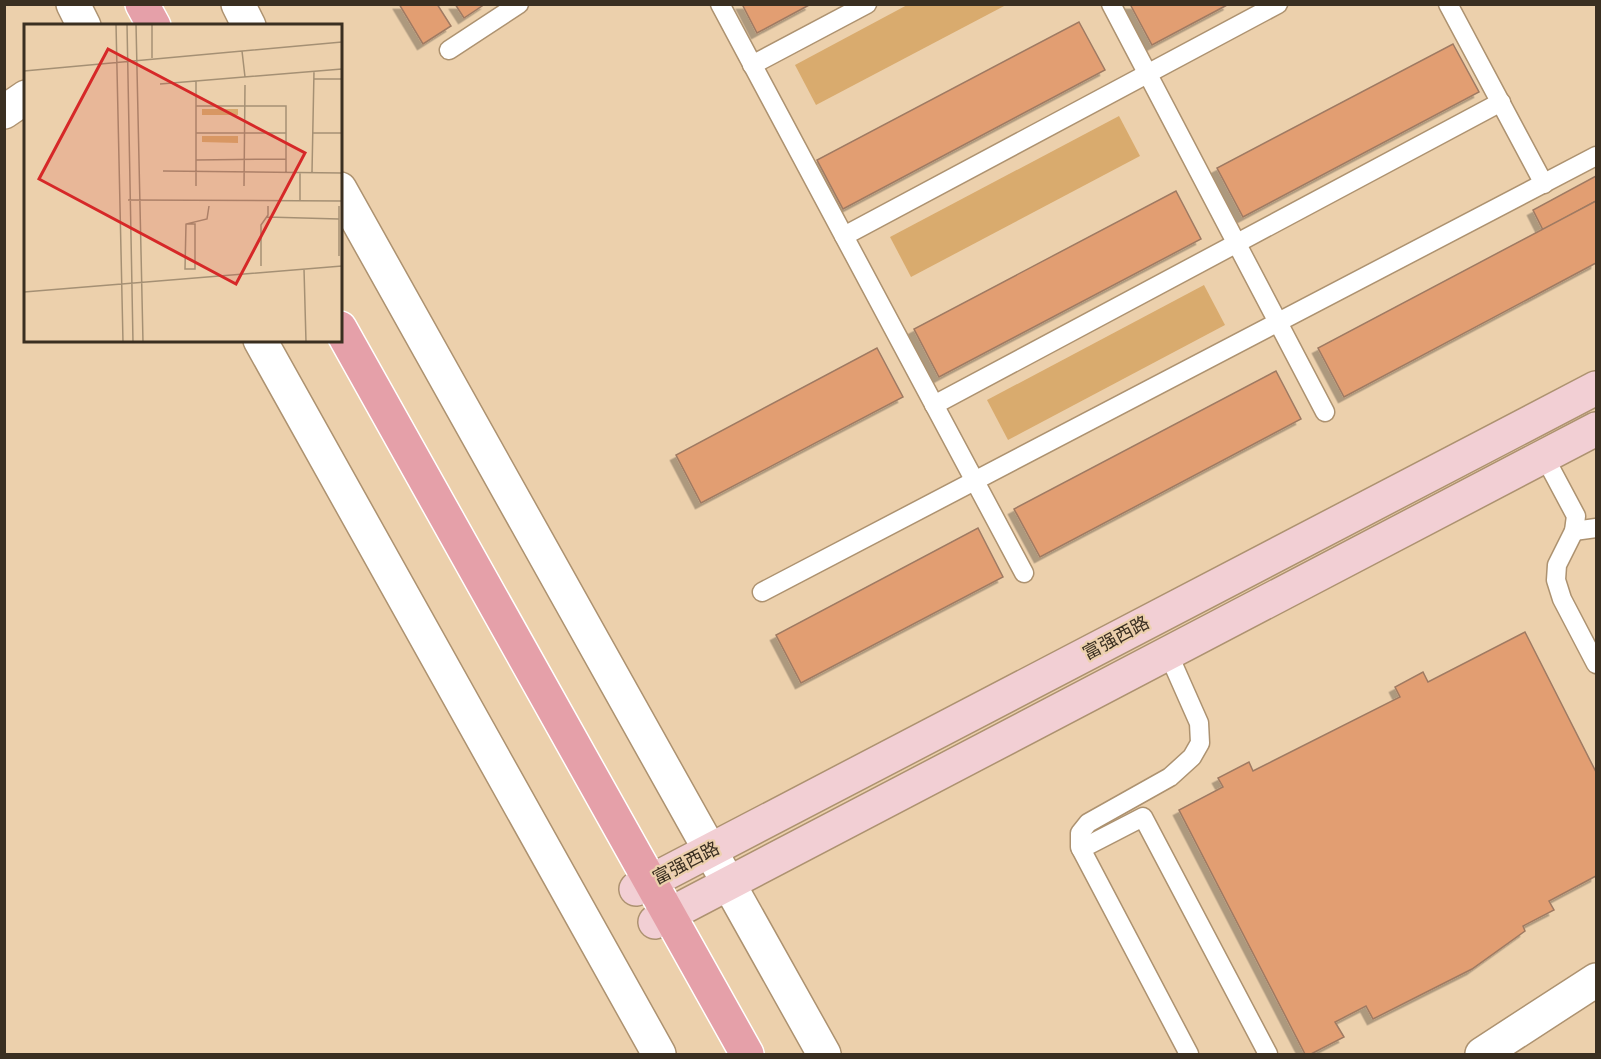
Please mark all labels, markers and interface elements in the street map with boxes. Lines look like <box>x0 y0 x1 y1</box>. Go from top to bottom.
inset map <box>24 24 342 342</box>
street label: 富强西路 <box>1079 611 1153 665</box>
street label: 富强西路 <box>649 837 723 889</box>

